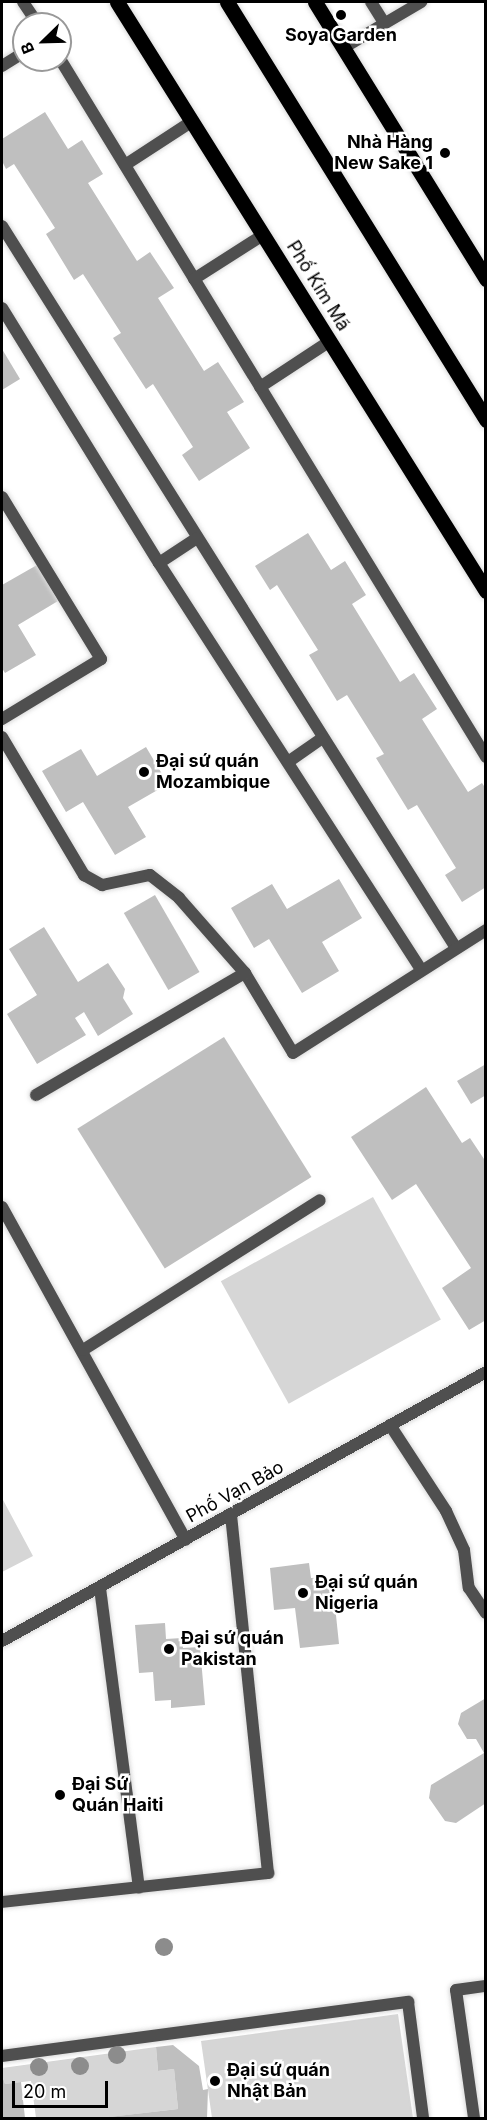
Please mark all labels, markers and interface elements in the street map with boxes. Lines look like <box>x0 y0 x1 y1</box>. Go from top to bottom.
marker: Soya Garden <box>334 8 348 22</box>
north arrow <box>12 12 72 72</box>
place label: Soya Garden <box>285 24 397 46</box>
text: B <box>16 39 39 57</box>
place label: Nhà Hàng New Sake 1 <box>334 132 433 174</box>
marker: Nhà Hàng New Sake 1 <box>438 146 452 160</box>
street label: Phố Kim Mã <box>282 237 354 335</box>
place label: Đại sứ quán Mozambique <box>156 751 270 794</box>
marker: Đại sứ quán Mozambique <box>137 765 151 779</box>
street label: Phố Vạn Bảo <box>183 1456 287 1528</box>
place label: Đại sứ quán Nigeria <box>315 1572 418 1614</box>
marker: Đại sứ quán Nigeria <box>296 1586 310 1600</box>
place label: Đại sứ quán Pakistan <box>181 1628 284 1670</box>
marker: Đại sứ quán Pakistan <box>162 1642 176 1656</box>
place label: Đại Sứ Quán Haiti <box>72 1774 163 1816</box>
marker: Đại Sứ Quán Haiti <box>53 1788 67 1802</box>
place label: Đại sứ quán Nhật Bản <box>227 2060 330 2102</box>
scale bar <box>15 2069 111 2107</box>
marker: Đại sứ quán Nhật Bản <box>208 2074 222 2088</box>
text: 20 m <box>23 2081 66 2102</box>

